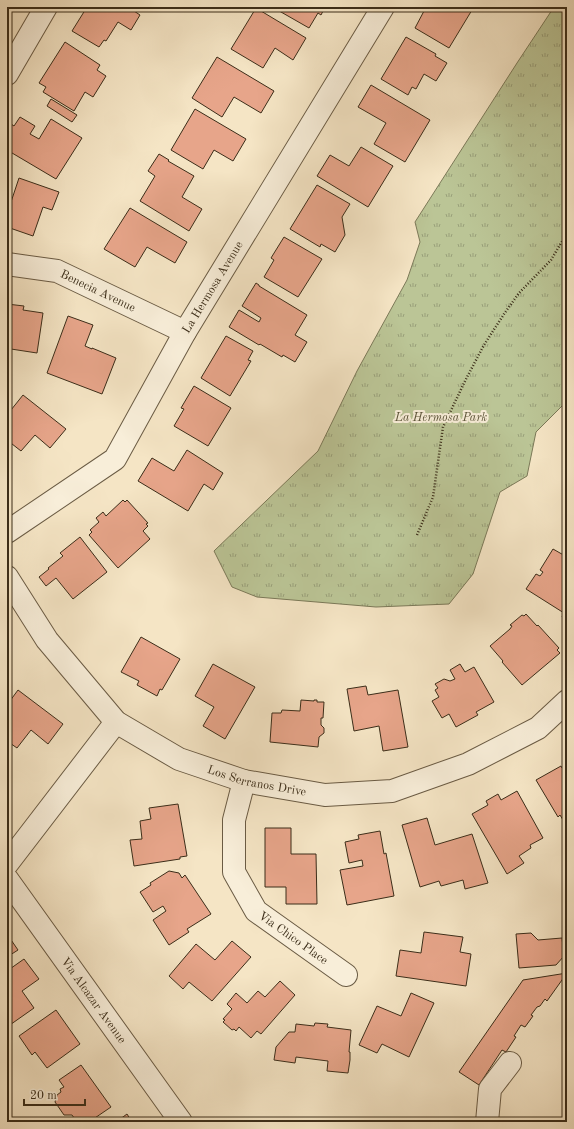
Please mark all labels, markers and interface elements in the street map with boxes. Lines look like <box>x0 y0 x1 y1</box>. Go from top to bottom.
street label: La Hermosa Avenue <box>181 239 246 336</box>
street label: Benecia Avenue <box>58 268 138 315</box>
park label: La Hermosa Park <box>394 412 487 424</box>
street label: Los Serranos Drive <box>206 764 308 799</box>
street label: Via Chico Place <box>256 910 330 967</box>
street label: Via Alcazar Avenue <box>58 956 128 1046</box>
scale bar <box>24 1081 85 1107</box>
text: 20 m <box>30 1090 57 1102</box>

